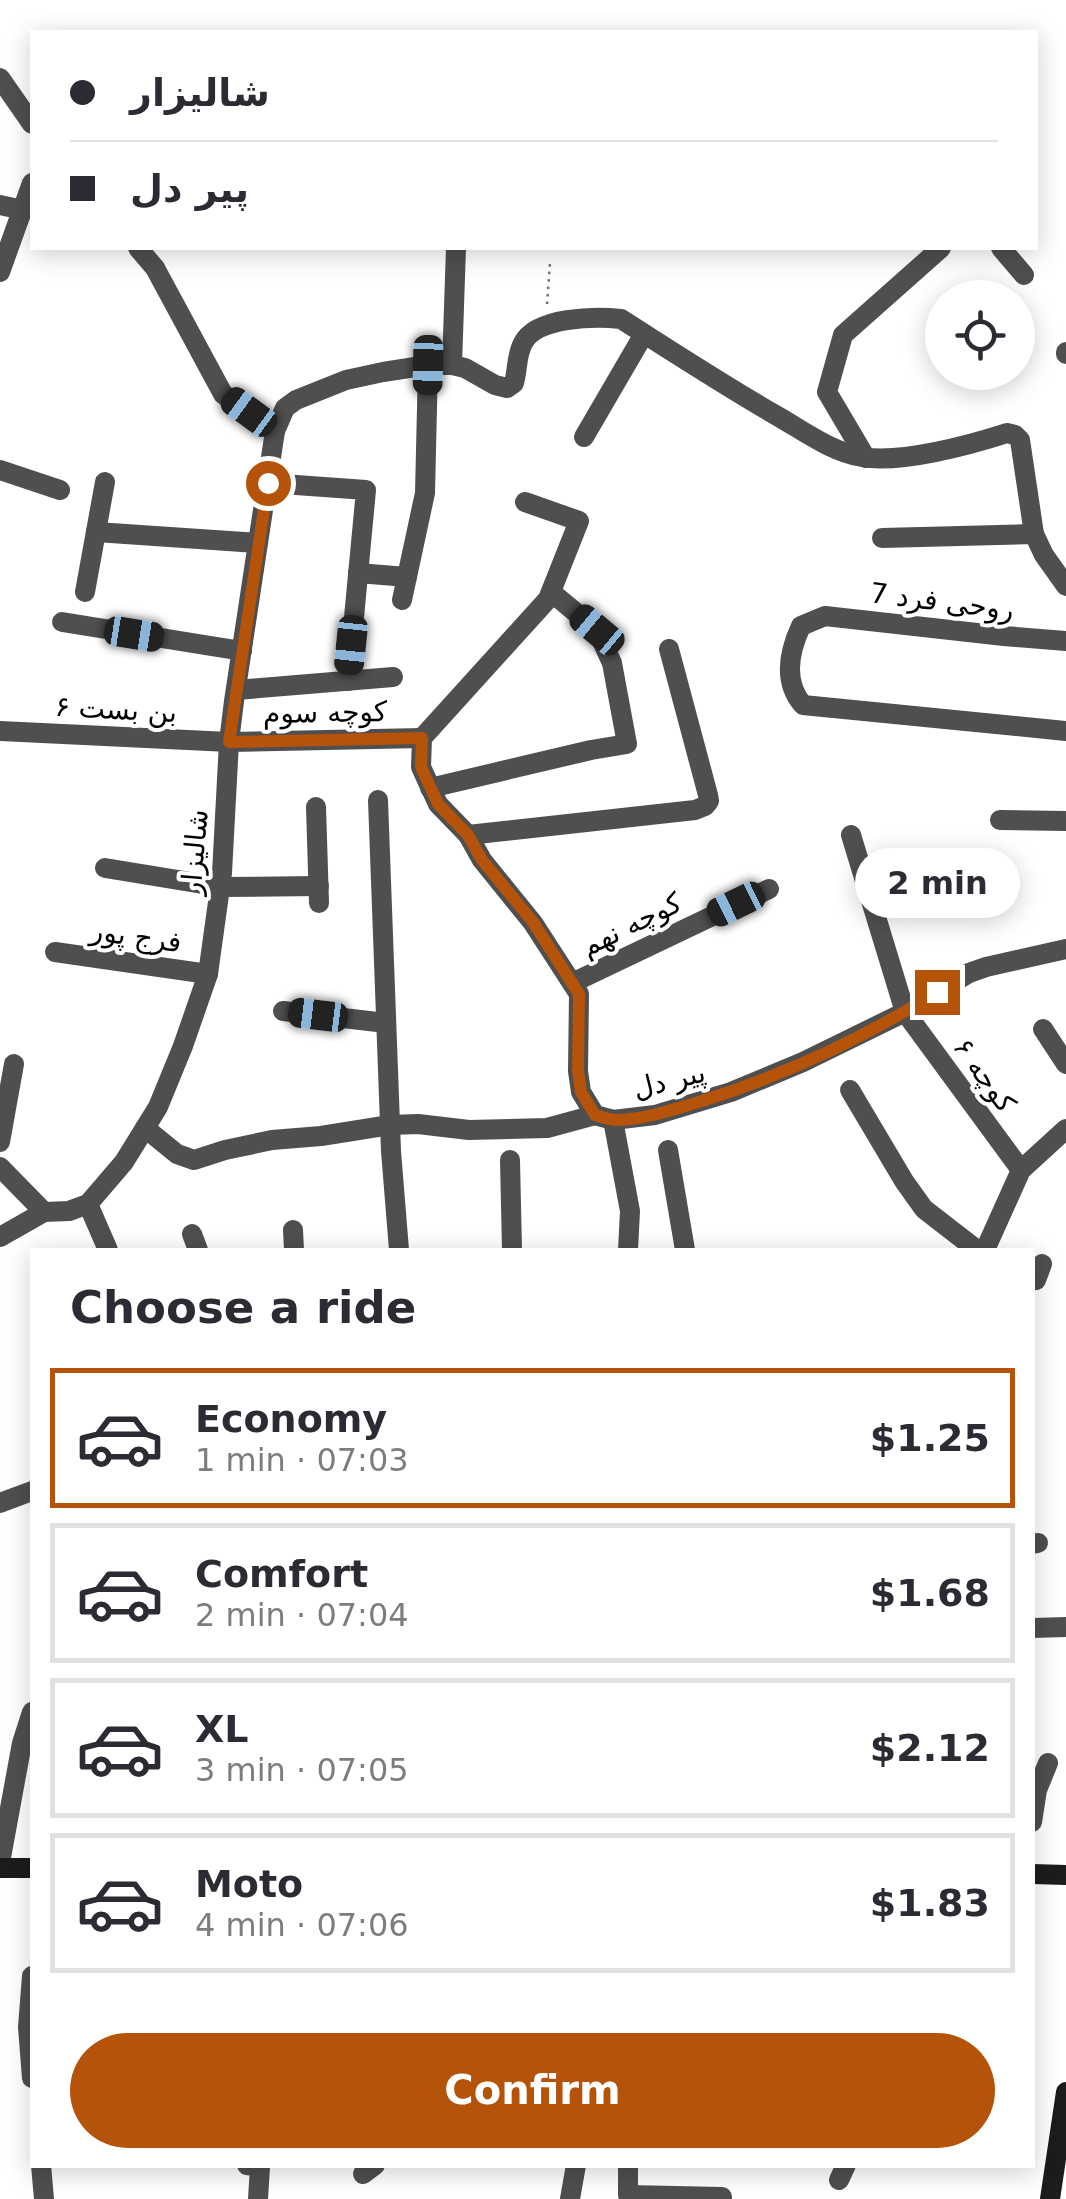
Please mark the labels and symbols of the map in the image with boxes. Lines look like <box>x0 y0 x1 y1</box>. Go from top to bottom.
car <box>412 335 444 395</box>
car <box>216 382 282 442</box>
route start <box>246 461 291 506</box>
street label: روحی فرد 7 <box>868 576 1016 627</box>
car <box>564 599 630 661</box>
car <box>102 614 166 654</box>
car <box>333 614 369 676</box>
street label: بن بست ۶ <box>54 690 178 729</box>
street label: کوچه سوم <box>263 695 388 730</box>
street label: شالیزار <box>174 808 215 898</box>
callout: 2 min <box>854 847 1020 917</box>
car <box>702 877 770 931</box>
street label: کوچه نهم <box>575 886 688 963</box>
street label: فرج پور <box>86 914 184 960</box>
route end <box>915 970 960 1015</box>
car <box>286 996 350 1034</box>
street label: کوچه ۶ <box>947 1032 1023 1120</box>
street label: پیر دل <box>630 1056 709 1105</box>

